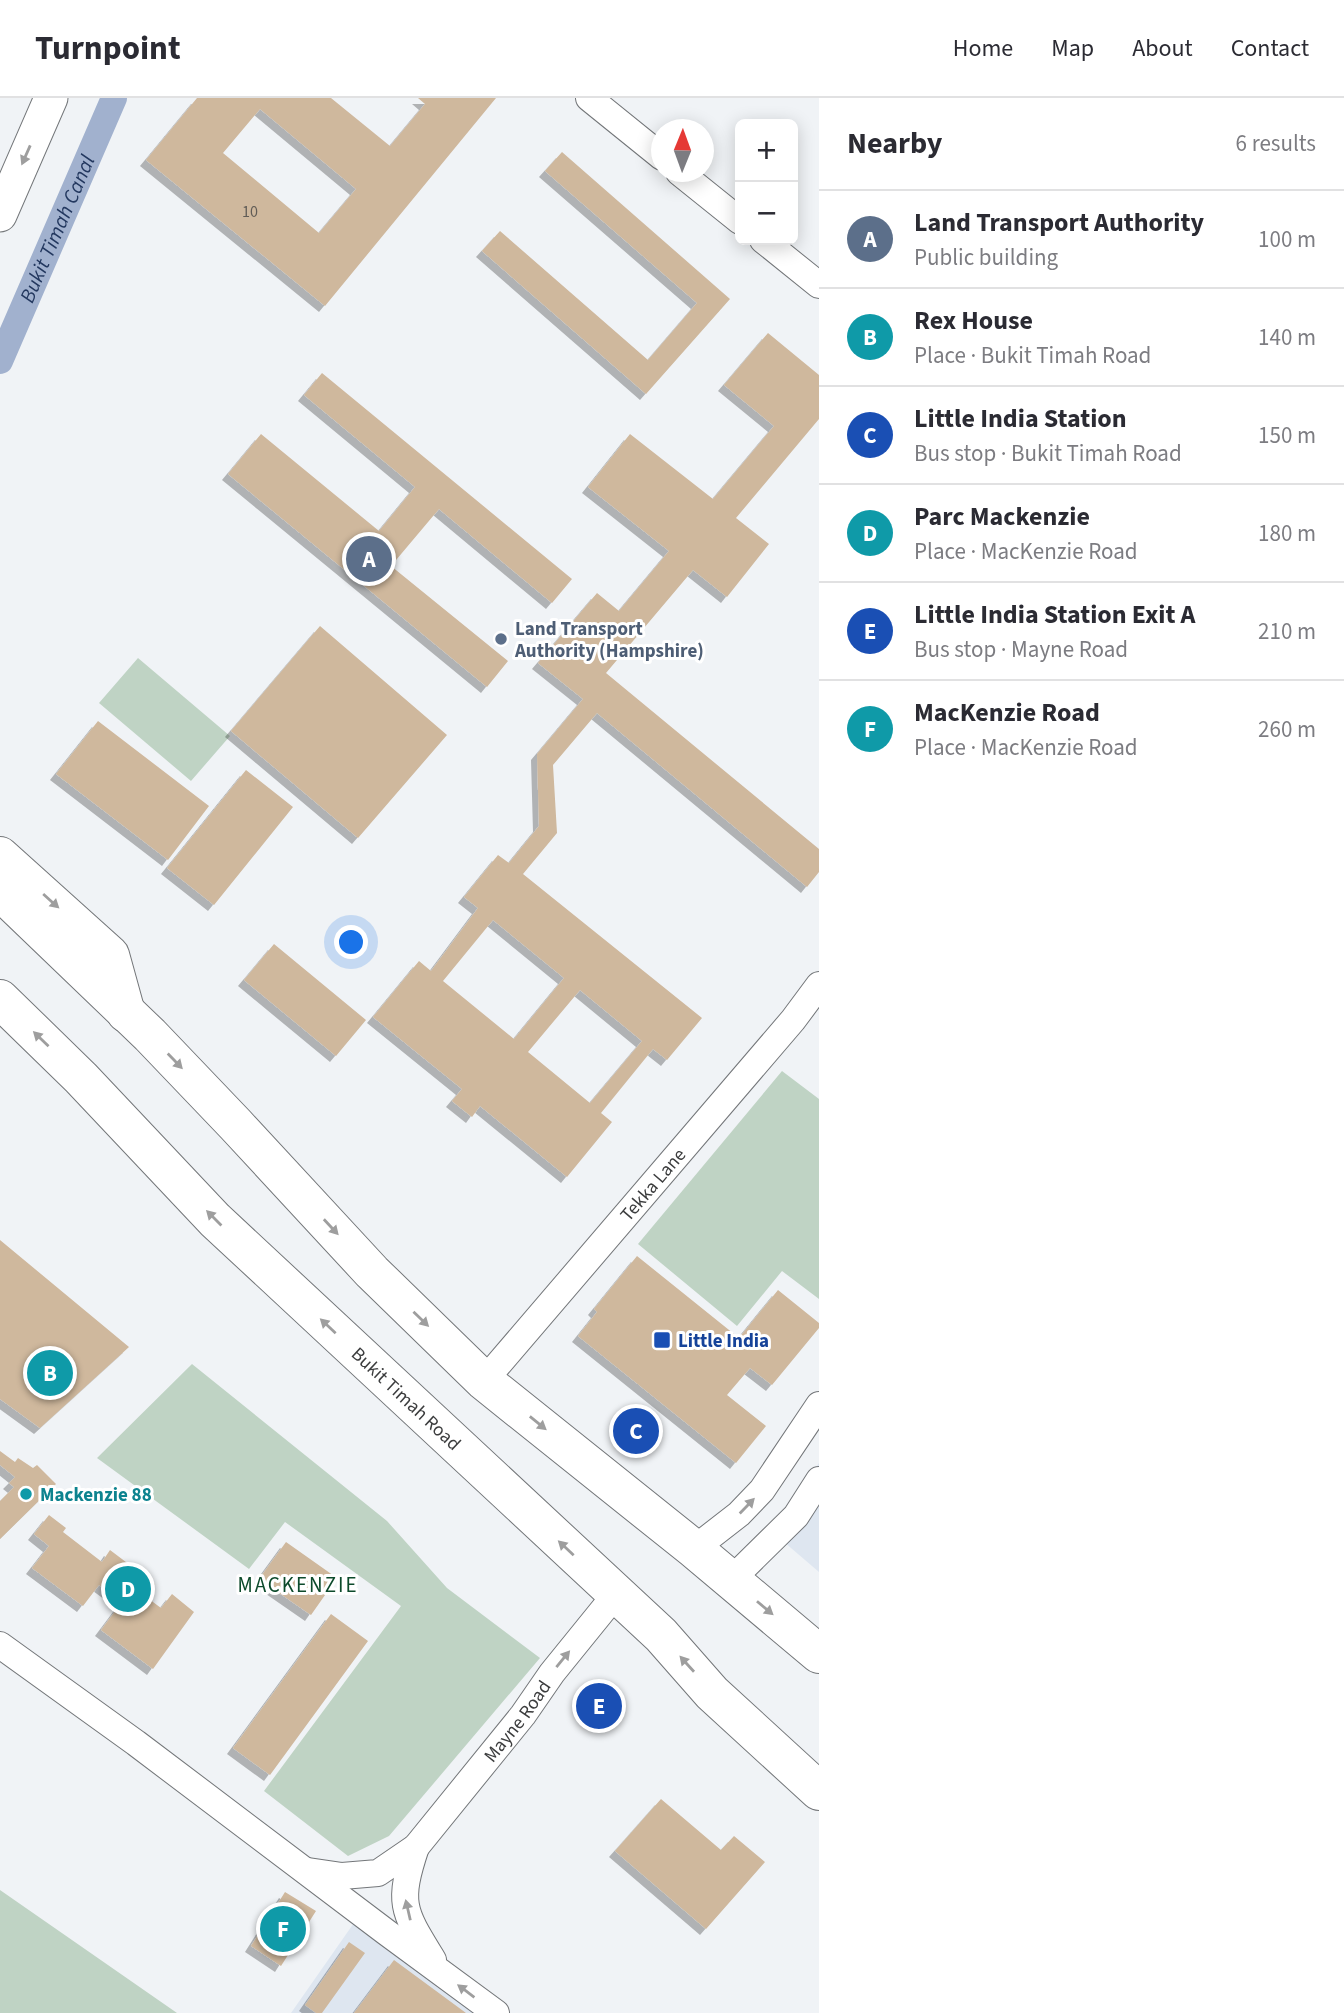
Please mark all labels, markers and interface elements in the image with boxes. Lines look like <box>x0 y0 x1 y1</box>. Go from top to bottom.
text: Turnpoint <box>35 25 181 72</box>
text: Home <box>953 31 1013 66</box>
text: Map <box>1051 31 1094 66</box>
text: About <box>1132 31 1193 66</box>
text: Contact <box>1231 31 1309 66</box>
north arrow <box>651 119 714 182</box>
map controls <box>735 119 798 245</box>
button: + <box>735 119 798 182</box>
text: Nearby <box>847 122 942 165</box>
text: 6 results <box>1236 127 1316 160</box>
one-way arrow <box>20 145 32 165</box>
water label: Bukit Timah Canal <box>12 150 103 307</box>
button: − <box>735 182 798 245</box>
house number: 10 <box>242 201 258 223</box>
text: Land Transport Authority <box>914 204 1204 241</box>
text: A <box>863 223 877 256</box>
text: 100 m <box>1258 223 1316 256</box>
text: Public building <box>914 241 1058 274</box>
text: Rex House <box>914 302 1033 339</box>
text: B <box>863 321 877 354</box>
text: 140 m <box>1258 321 1316 354</box>
text: Place · Bukit Timah Road <box>914 339 1151 372</box>
text: Little India Station <box>914 400 1127 437</box>
text: C <box>863 419 877 452</box>
text: 150 m <box>1258 419 1316 452</box>
text: Bus stop · Bukit Timah Road <box>914 437 1182 470</box>
text: Parc Mackenzie <box>914 498 1090 535</box>
text: D <box>863 517 877 550</box>
text: 180 m <box>1258 517 1316 550</box>
pin: A <box>346 533 392 585</box>
text: Place · MacKenzie Road <box>914 535 1138 568</box>
text: Little India Station Exit A <box>914 596 1196 633</box>
text: E <box>864 615 876 648</box>
text: 210 m <box>1258 615 1316 648</box>
place label: Land Transport Authority (Hampshire) <box>514 616 704 665</box>
marker: Land Transport Authority (Hampshire) <box>493 631 509 647</box>
text: Bus stop · Mayne Road <box>914 633 1128 666</box>
text: MacKenzie Road <box>914 694 1100 731</box>
text: F <box>864 713 876 746</box>
text: 260 m <box>1258 713 1316 746</box>
text: Place · MacKenzie Road <box>914 731 1138 764</box>
one-way arrow <box>43 893 60 908</box>
your location <box>334 925 368 959</box>
one-way arrow <box>33 1031 50 1047</box>
one-way arrow <box>166 1052 182 1069</box>
street label: Tekka Lane <box>614 1143 693 1228</box>
one-way arrow <box>206 1210 222 1227</box>
one-way arrow <box>322 1218 338 1235</box>
one-way arrow <box>412 1311 429 1327</box>
one-way arrow <box>320 1318 337 1334</box>
place label: Little India <box>678 1328 769 1355</box>
marker: Little India <box>652 1330 672 1350</box>
street label: Bukit Timah Road <box>345 1341 466 1457</box>
pin: B <box>27 1347 73 1399</box>
pin: C <box>613 1405 659 1457</box>
one-way arrow <box>528 1416 546 1431</box>
place label: Mackenzie 88 <box>40 1482 152 1509</box>
marker: Mackenzie 88 <box>18 1486 34 1502</box>
one-way arrow <box>738 1498 754 1515</box>
one-way arrow <box>557 1540 575 1556</box>
pin: D <box>105 1563 151 1615</box>
district label: MACKENZIE <box>237 1570 359 1600</box>
one-way arrow <box>755 1601 773 1616</box>
one-way arrow <box>555 1651 570 1668</box>
one-way arrow <box>679 1656 695 1673</box>
street label: Mayne Road <box>478 1675 558 1769</box>
pin: E <box>576 1680 622 1732</box>
one-way arrow <box>402 1899 413 1921</box>
pin: F <box>260 1903 306 1955</box>
one-way arrow <box>457 1984 475 1998</box>

